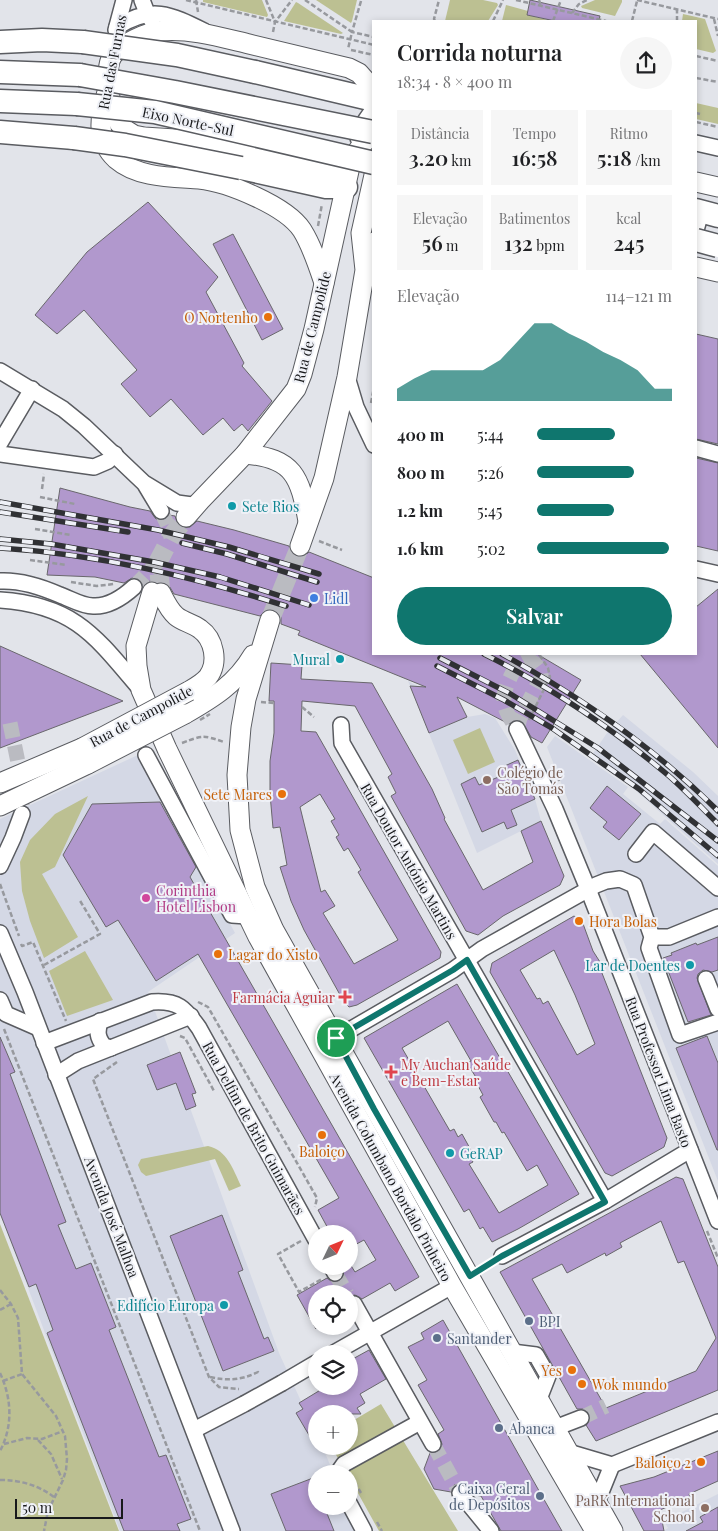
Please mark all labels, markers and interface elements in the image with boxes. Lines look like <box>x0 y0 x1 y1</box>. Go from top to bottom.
street label: Rua das Furnas <box>93 13 131 111</box>
text: Corrida noturna <box>397 37 562 67</box>
button: share <box>620 37 672 89</box>
text: 18:34 · 8 × 400 m <box>397 71 512 92</box>
street label: Eixo Norte-Sul <box>141 102 235 140</box>
text: Distância <box>411 124 469 143</box>
text: Tempo <box>513 124 556 143</box>
text: Ritmo <box>610 124 648 143</box>
text: 3.20 <box>409 143 448 171</box>
text: 16:58 <box>511 143 558 171</box>
text: 5:18 <box>597 143 632 171</box>
text: km <box>448 151 471 170</box>
text: /km <box>632 151 661 170</box>
text: Elevação <box>413 209 467 228</box>
text: Batimentos <box>499 209 570 228</box>
text: kcal <box>616 209 641 228</box>
text: 56 <box>422 228 443 256</box>
text: 132 <box>504 228 533 256</box>
text: 245 <box>613 228 644 256</box>
text: m <box>443 236 459 255</box>
text: bpm <box>533 236 565 255</box>
street label: Rua de Campolide <box>289 269 335 385</box>
text: Elevação <box>397 285 459 306</box>
text: 114–121 m <box>605 285 672 306</box>
place label: O Nortenho <box>184 308 258 327</box>
marker: O Nortenho <box>262 311 274 323</box>
text: 400 m <box>397 424 444 445</box>
text: 5:44 <box>477 424 504 445</box>
text: 800 m <box>397 462 445 483</box>
text: 5:26 <box>477 462 504 483</box>
place label: Sete Rios <box>242 497 299 516</box>
marker: Sete Rios <box>226 500 238 512</box>
text: 1.2 km <box>397 500 443 521</box>
text: 5:45 <box>477 500 502 521</box>
text: 1.6 km <box>397 538 444 559</box>
text: 5:02 <box>477 538 505 559</box>
button: Salvar <box>397 587 672 645</box>
place label: Lidl <box>324 589 348 608</box>
marker: Lidl <box>308 592 320 604</box>
place label: Mural <box>293 650 330 669</box>
marker: Mural <box>334 653 346 665</box>
street label: Rua de Campolide <box>86 681 196 751</box>
place label: Colégio de São Tomás <box>497 763 564 798</box>
marker: Colégio de São Tomás <box>481 774 493 786</box>
street label: Rua Doutor António Martins <box>356 779 462 943</box>
place label: Sete Mares <box>203 785 272 804</box>
marker: Sete Mares <box>276 788 288 800</box>
place label: Corinthia Hotel Lisbon <box>156 881 237 916</box>
marker: Corinthia Hotel Lisbon <box>140 892 152 904</box>
place label: Hora Bolas <box>589 912 657 931</box>
marker: Hora Bolas <box>573 915 585 927</box>
place label: Lagar do Xisto <box>228 945 318 964</box>
marker: Lagar do Xisto <box>212 948 224 960</box>
place label: Lar de Doentes <box>585 956 680 975</box>
marker: Lar de Doentes <box>684 959 696 971</box>
place label: Farmácia Aguiar <box>232 988 336 1007</box>
marker: Farmácia Aguiar <box>339 991 351 1003</box>
street label: Rua Professor Lima Basto <box>621 994 697 1150</box>
pin <box>315 1017 357 1059</box>
icon: arrive <box>322 1024 350 1052</box>
street label: Rua Delfim de Brito Guimarães <box>198 1038 310 1218</box>
place label: My Auchan Saúde e Bem-Estar <box>401 1055 511 1090</box>
marker: My Auchan Saúde e Bem-Estar <box>385 1066 397 1078</box>
street label: Avenida Columbano Bordalo Pinheiro <box>325 1068 457 1285</box>
marker: Baloiço <box>316 1129 328 1141</box>
place label: Baloiço <box>299 1142 345 1161</box>
place label: GeRAP <box>460 1144 503 1163</box>
marker: GeRAP <box>444 1147 456 1159</box>
street label: Avenida José Malhoa <box>80 1153 144 1280</box>
north arrow <box>308 1225 358 1275</box>
map controls <box>308 1225 358 1515</box>
button: locate <box>308 1285 358 1335</box>
place label: Edifício Europa <box>117 1296 214 1315</box>
marker: Edifício Europa <box>218 1299 230 1311</box>
place label: BPI <box>539 1312 561 1331</box>
marker: BPI <box>523 1315 535 1327</box>
place label: Santander <box>447 1329 512 1348</box>
marker: Santander <box>431 1332 443 1344</box>
button: layers <box>308 1345 358 1395</box>
place label: Yes <box>540 1361 562 1380</box>
marker: Yes <box>566 1364 578 1376</box>
place label: Wok mundo <box>591 1375 667 1394</box>
marker: Wok mundo <box>576 1378 588 1390</box>
button: + <box>308 1405 358 1455</box>
place label: Abanca <box>508 1419 555 1438</box>
marker: Abanca <box>493 1422 505 1434</box>
place label: Baloiço 2 <box>635 1453 691 1472</box>
marker: Baloiço 2 <box>695 1456 707 1468</box>
button: − <box>308 1465 358 1515</box>
place label: Caixa Geral de Depósitos <box>449 1479 530 1514</box>
marker: Caixa Geral de Depósitos <box>534 1490 546 1502</box>
place label: PaRK International School <box>575 1491 695 1526</box>
scale bar <box>15 1496 122 1519</box>
text: 50 m <box>22 1498 52 1517</box>
marker: PaRK International School <box>699 1502 711 1514</box>

